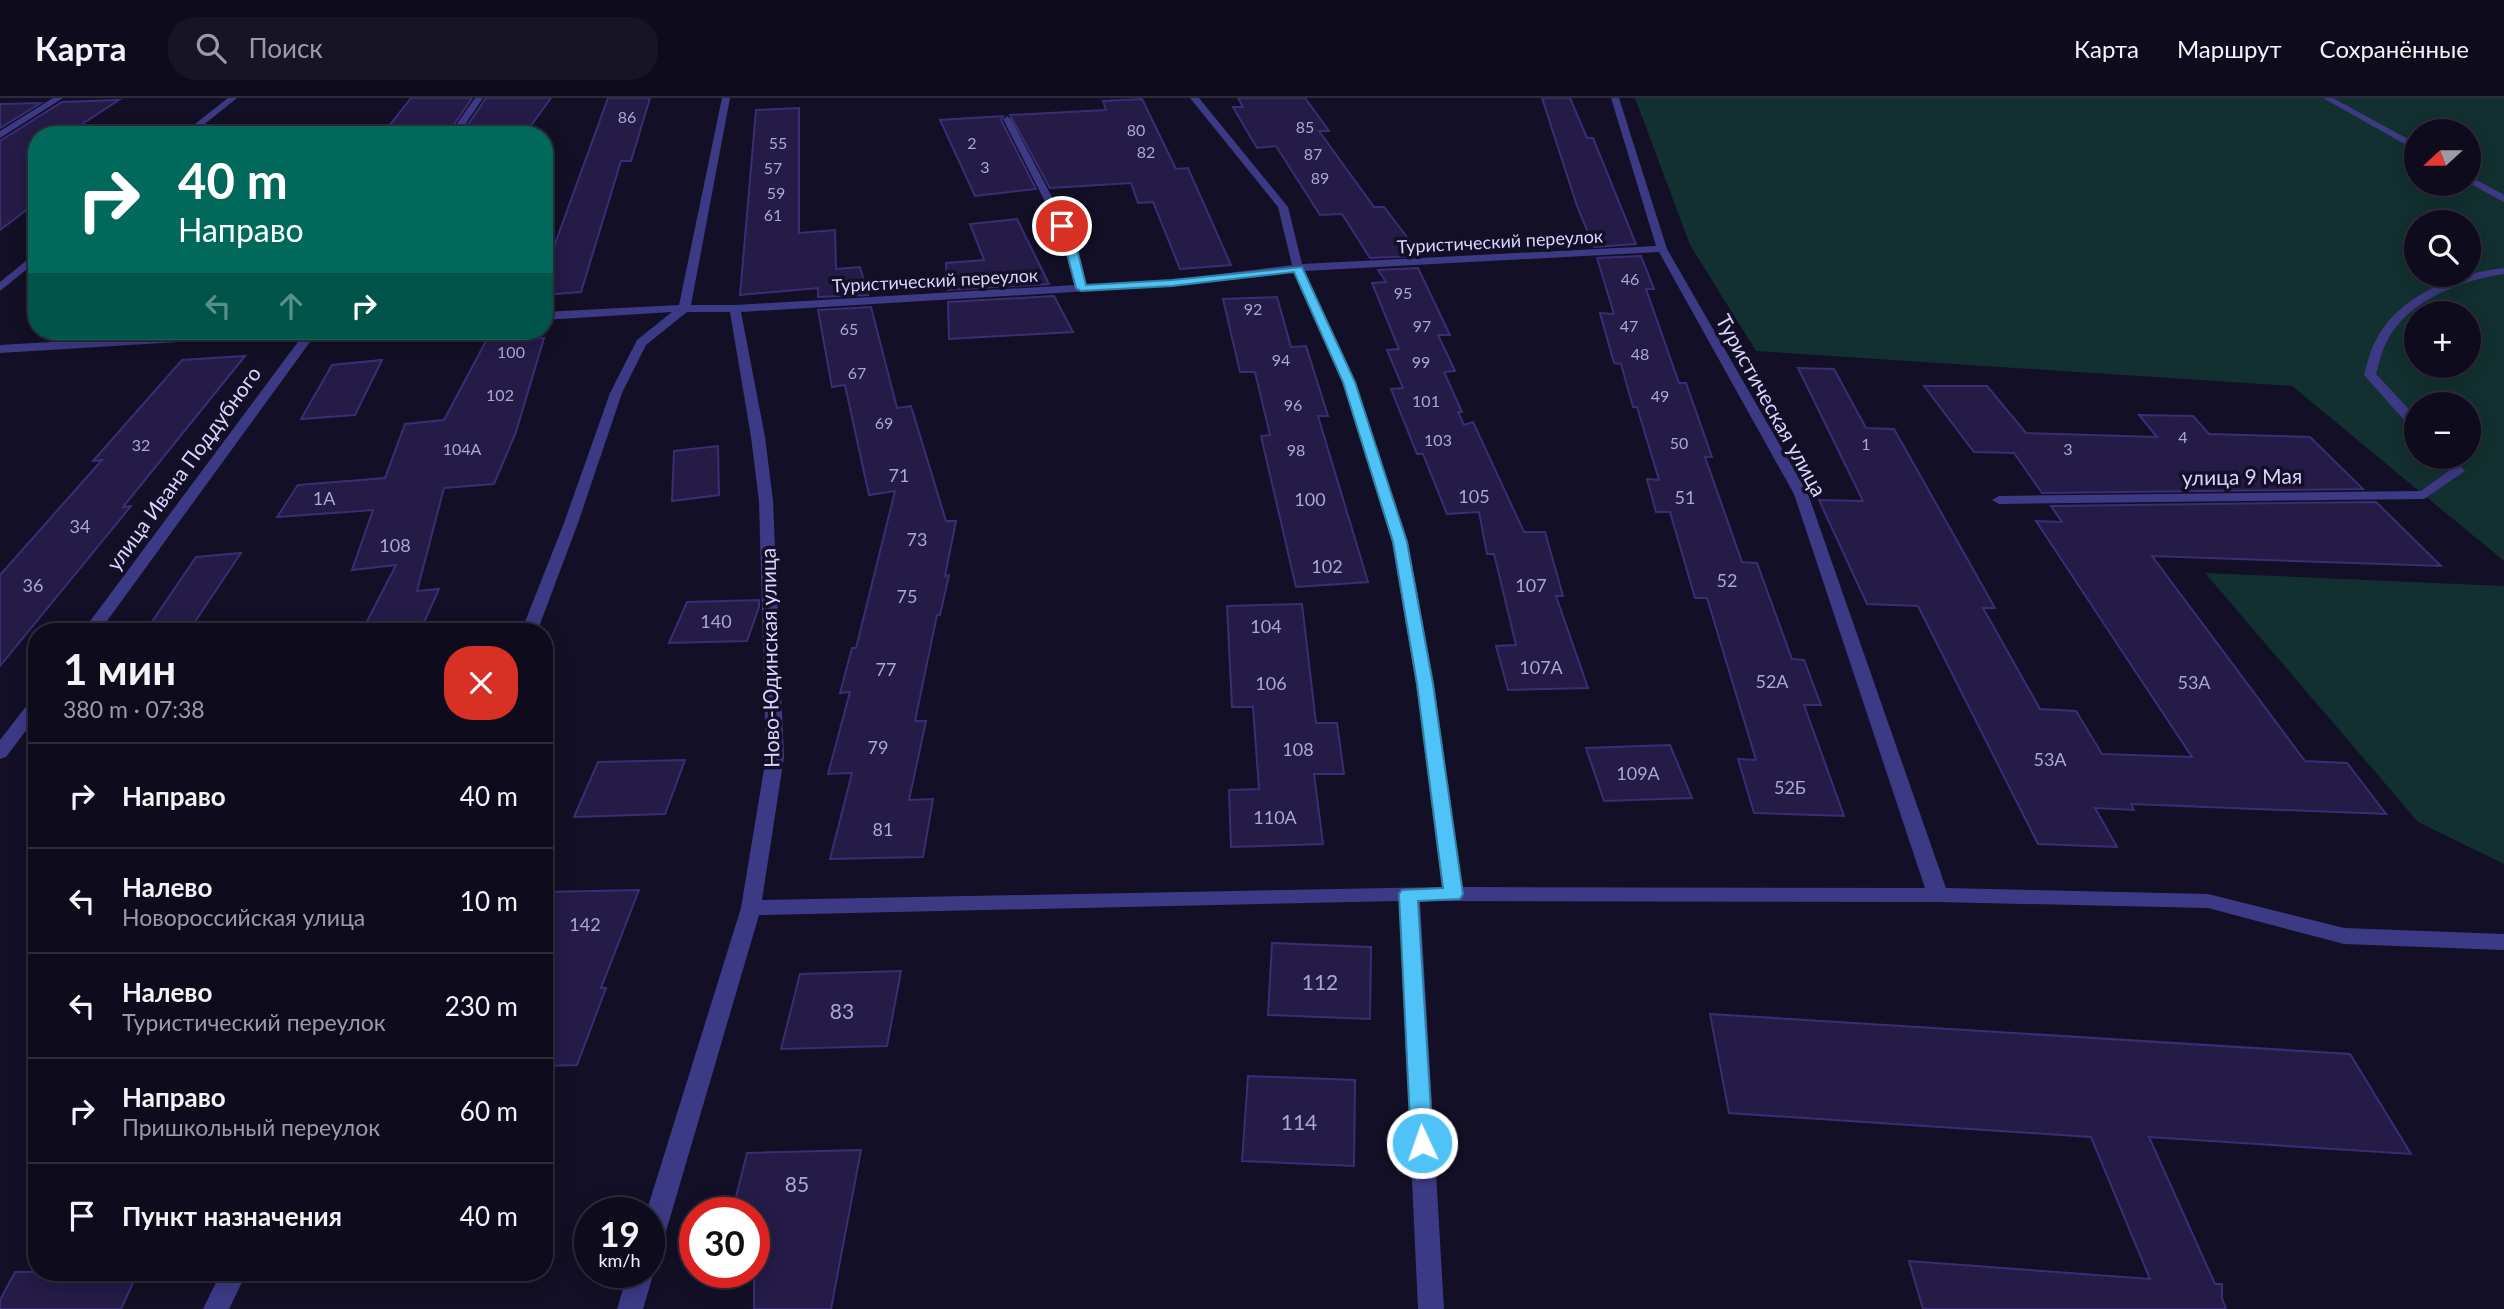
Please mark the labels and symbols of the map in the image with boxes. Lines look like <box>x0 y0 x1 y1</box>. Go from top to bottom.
house number: 86 <box>618 107 636 126</box>
house number: 85 <box>1296 117 1314 136</box>
north arrow <box>2404 119 2482 196</box>
house number: 80 <box>1127 120 1145 139</box>
house number: 55 <box>769 133 787 152</box>
house number: 2 <box>967 133 977 152</box>
house number: 82 <box>1137 142 1155 161</box>
house number: 87 <box>1304 144 1322 163</box>
house number: 3 <box>980 157 990 176</box>
house number: 57 <box>764 158 782 177</box>
house number: 89 <box>1311 168 1329 187</box>
house number: 59 <box>767 183 785 202</box>
pin <box>1032 196 1092 256</box>
house number: 61 <box>764 205 782 224</box>
street label: Туристический переулок <box>1396 225 1604 257</box>
street label: Туристический переулок <box>831 264 1039 296</box>
house number: 46 <box>1621 269 1639 288</box>
house number: 95 <box>1394 283 1412 302</box>
house number: 92 <box>1244 299 1262 318</box>
street label: Туристическая улица <box>1712 310 1832 500</box>
house number: 97 <box>1413 316 1431 335</box>
house number: 47 <box>1620 316 1638 335</box>
house number: 65 <box>840 319 858 338</box>
house number: 100 <box>497 342 525 361</box>
house number: 48 <box>1631 344 1649 363</box>
house number: 94 <box>1272 350 1290 369</box>
house number: 99 <box>1412 352 1430 371</box>
street label: улица Ивана Поддубного <box>101 361 265 575</box>
house number: 67 <box>848 363 866 382</box>
house number: 102 <box>486 385 514 404</box>
house number: 49 <box>1651 386 1669 405</box>
house number: 101 <box>1412 391 1440 410</box>
house number: 96 <box>1284 395 1302 414</box>
house number: 69 <box>875 413 893 432</box>
house number: 4 <box>2178 427 2188 446</box>
house number: 103 <box>1424 430 1452 449</box>
house number: 50 <box>1670 433 1688 452</box>
house number: 1 <box>1861 434 1871 453</box>
house number: 32 <box>132 435 150 454</box>
house number: 104А <box>443 439 482 458</box>
house number: 3 <box>2063 439 2073 458</box>
house number: 98 <box>1287 440 1305 459</box>
street label: улица 9 Мая <box>2182 462 2302 490</box>
house number: 71 <box>889 464 909 486</box>
house number: 105 <box>1458 485 1490 507</box>
house number: 51 <box>1675 486 1695 508</box>
house number: 1А <box>313 487 336 509</box>
house number: 100 <box>1294 488 1326 510</box>
house number: 34 <box>70 515 90 537</box>
house number: 73 <box>907 528 927 550</box>
house number: 108 <box>379 534 411 556</box>
street label: Ново-Юдинская улица <box>755 548 783 768</box>
house number: 102 <box>1311 555 1343 577</box>
house number: 52 <box>1717 569 1737 591</box>
house number: 36 <box>23 574 43 596</box>
house number: 107 <box>1515 574 1547 596</box>
house number: 75 <box>897 585 917 607</box>
house number: 140 <box>700 610 732 632</box>
house number: 104 <box>1250 615 1282 637</box>
house number: 107А <box>1519 656 1564 678</box>
house number: 77 <box>876 658 896 680</box>
house number: 52А <box>1755 670 1789 692</box>
house number: 53А <box>2177 671 2211 693</box>
house number: 106 <box>1255 672 1287 694</box>
house number: 79 <box>868 736 888 758</box>
house number: 108 <box>1282 738 1314 760</box>
house number: 53А <box>2033 748 2067 770</box>
house number: 109А <box>1616 762 1661 784</box>
house number: 52Б <box>1774 776 1806 798</box>
house number: 110А <box>1253 806 1298 828</box>
house number: 81 <box>873 818 893 840</box>
house number: 142 <box>569 913 601 935</box>
house number: 112 <box>1302 969 1338 994</box>
house number: 83 <box>830 998 854 1023</box>
position arrow <box>1385 1106 1459 1180</box>
house number: 114 <box>1281 1109 1317 1134</box>
house number: 85 <box>785 1171 809 1196</box>
speed limit sign: 30 <box>679 1197 770 1288</box>

